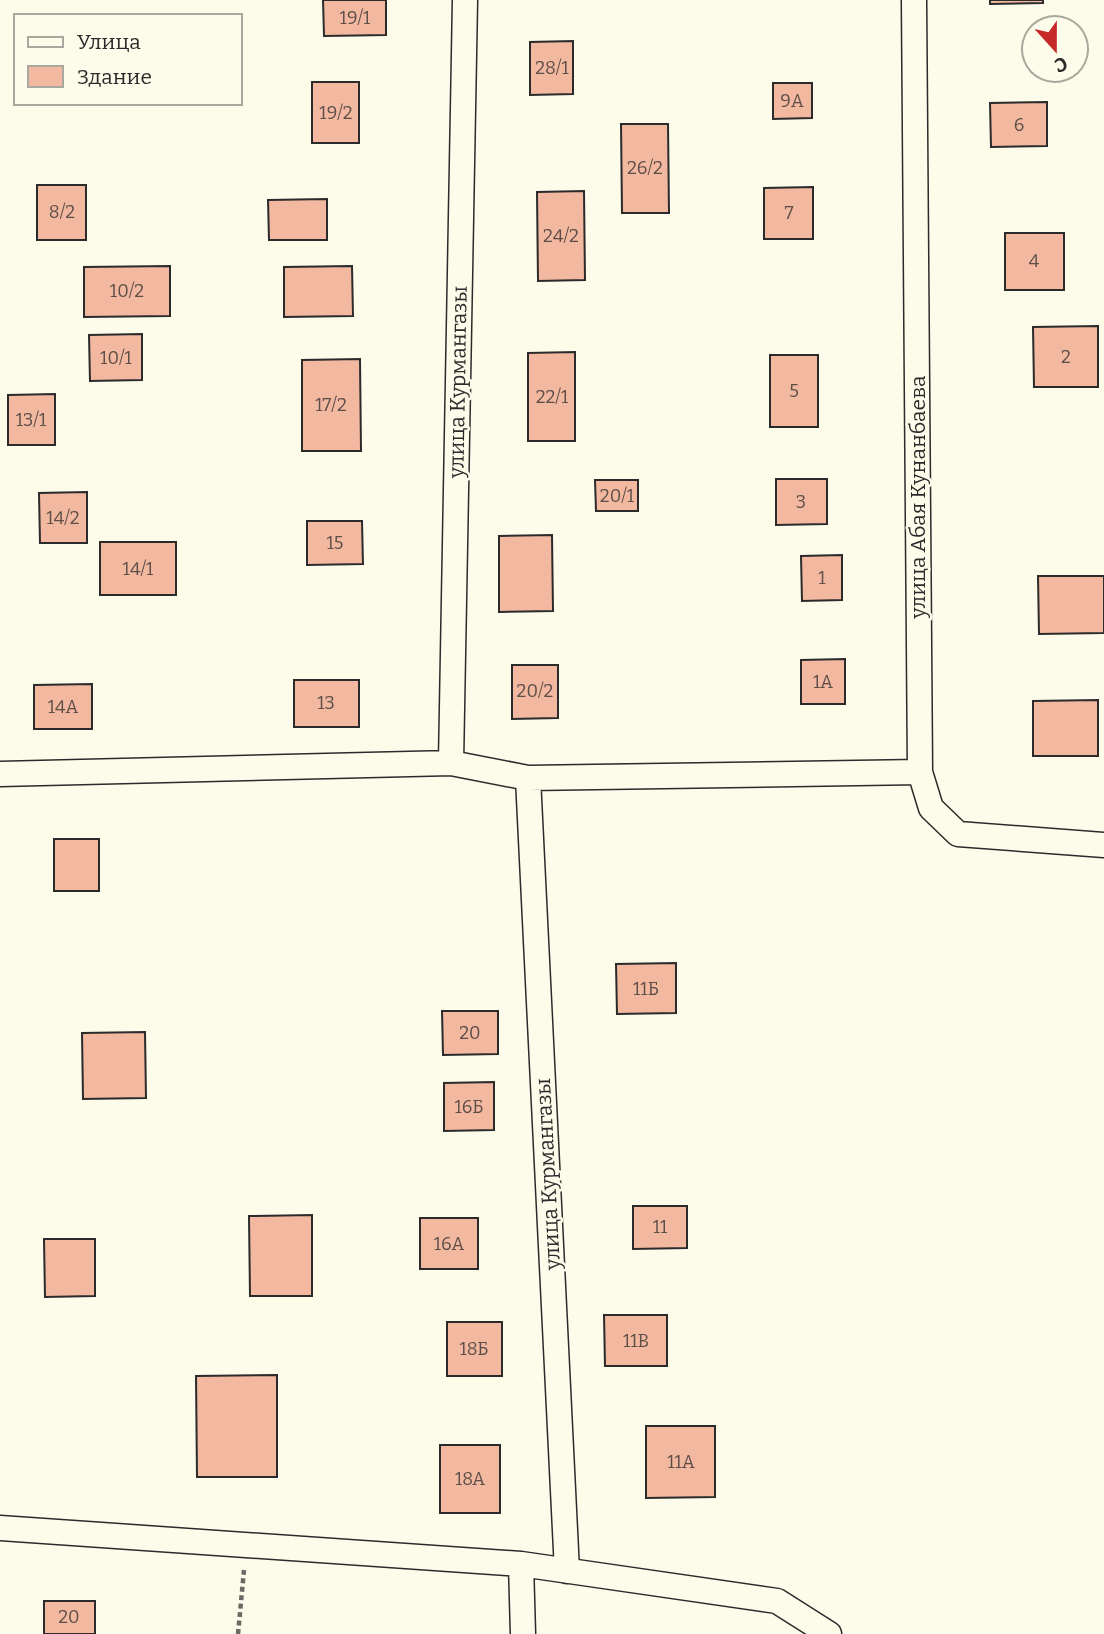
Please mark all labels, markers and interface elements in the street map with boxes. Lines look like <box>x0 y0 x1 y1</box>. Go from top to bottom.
house number: 19/1 <box>340 7 371 29</box>
legend <box>14 14 242 105</box>
north arrow <box>1020 14 1090 84</box>
text: Улица <box>77 29 141 55</box>
text: С <box>1051 52 1071 77</box>
house number: 28/1 <box>535 57 569 79</box>
text: Здание <box>77 64 152 90</box>
house number: 9А <box>780 90 804 112</box>
house number: 19/2 <box>319 102 353 124</box>
house number: 6 <box>1014 114 1024 136</box>
house number: 26/2 <box>627 157 663 179</box>
house number: 8/2 <box>49 201 75 223</box>
house number: 7 <box>784 202 794 224</box>
house number: 24/2 <box>543 225 579 247</box>
house number: 4 <box>1029 250 1040 272</box>
house number: 10/2 <box>110 280 144 302</box>
street label: улица Курмангазы <box>443 286 473 479</box>
house number: 2 <box>1061 346 1071 368</box>
house number: 10/1 <box>100 347 133 369</box>
street label: улица Абая Кунанбаева <box>905 375 931 620</box>
house number: 5 <box>789 380 799 402</box>
house number: 22/1 <box>536 386 569 408</box>
house number: 17/2 <box>315 394 347 416</box>
house number: 13/1 <box>16 409 47 431</box>
house number: 20/1 <box>600 485 635 507</box>
house number: 3 <box>796 491 806 513</box>
house number: 14/2 <box>46 507 80 529</box>
house number: 15 <box>327 532 343 554</box>
house number: 14/1 <box>123 558 154 580</box>
house number: 1 <box>818 567 826 589</box>
house number: 1А <box>813 671 833 693</box>
house number: 20/2 <box>517 680 553 702</box>
house number: 13 <box>317 692 335 714</box>
house number: 14А <box>48 696 79 718</box>
house number: 11Б <box>633 978 659 1000</box>
house number: 20 <box>459 1022 481 1044</box>
street label: улица Курмангазы <box>530 1077 566 1272</box>
house number: 16Б <box>454 1096 484 1118</box>
house number: 11 <box>653 1216 668 1238</box>
house number: 16А <box>434 1233 465 1255</box>
house number: 11В <box>623 1330 649 1352</box>
house number: 18Б <box>460 1338 488 1360</box>
house number: 11А <box>667 1451 695 1473</box>
house number: 18А <box>455 1468 485 1490</box>
house number: 20 <box>58 1606 80 1628</box>

